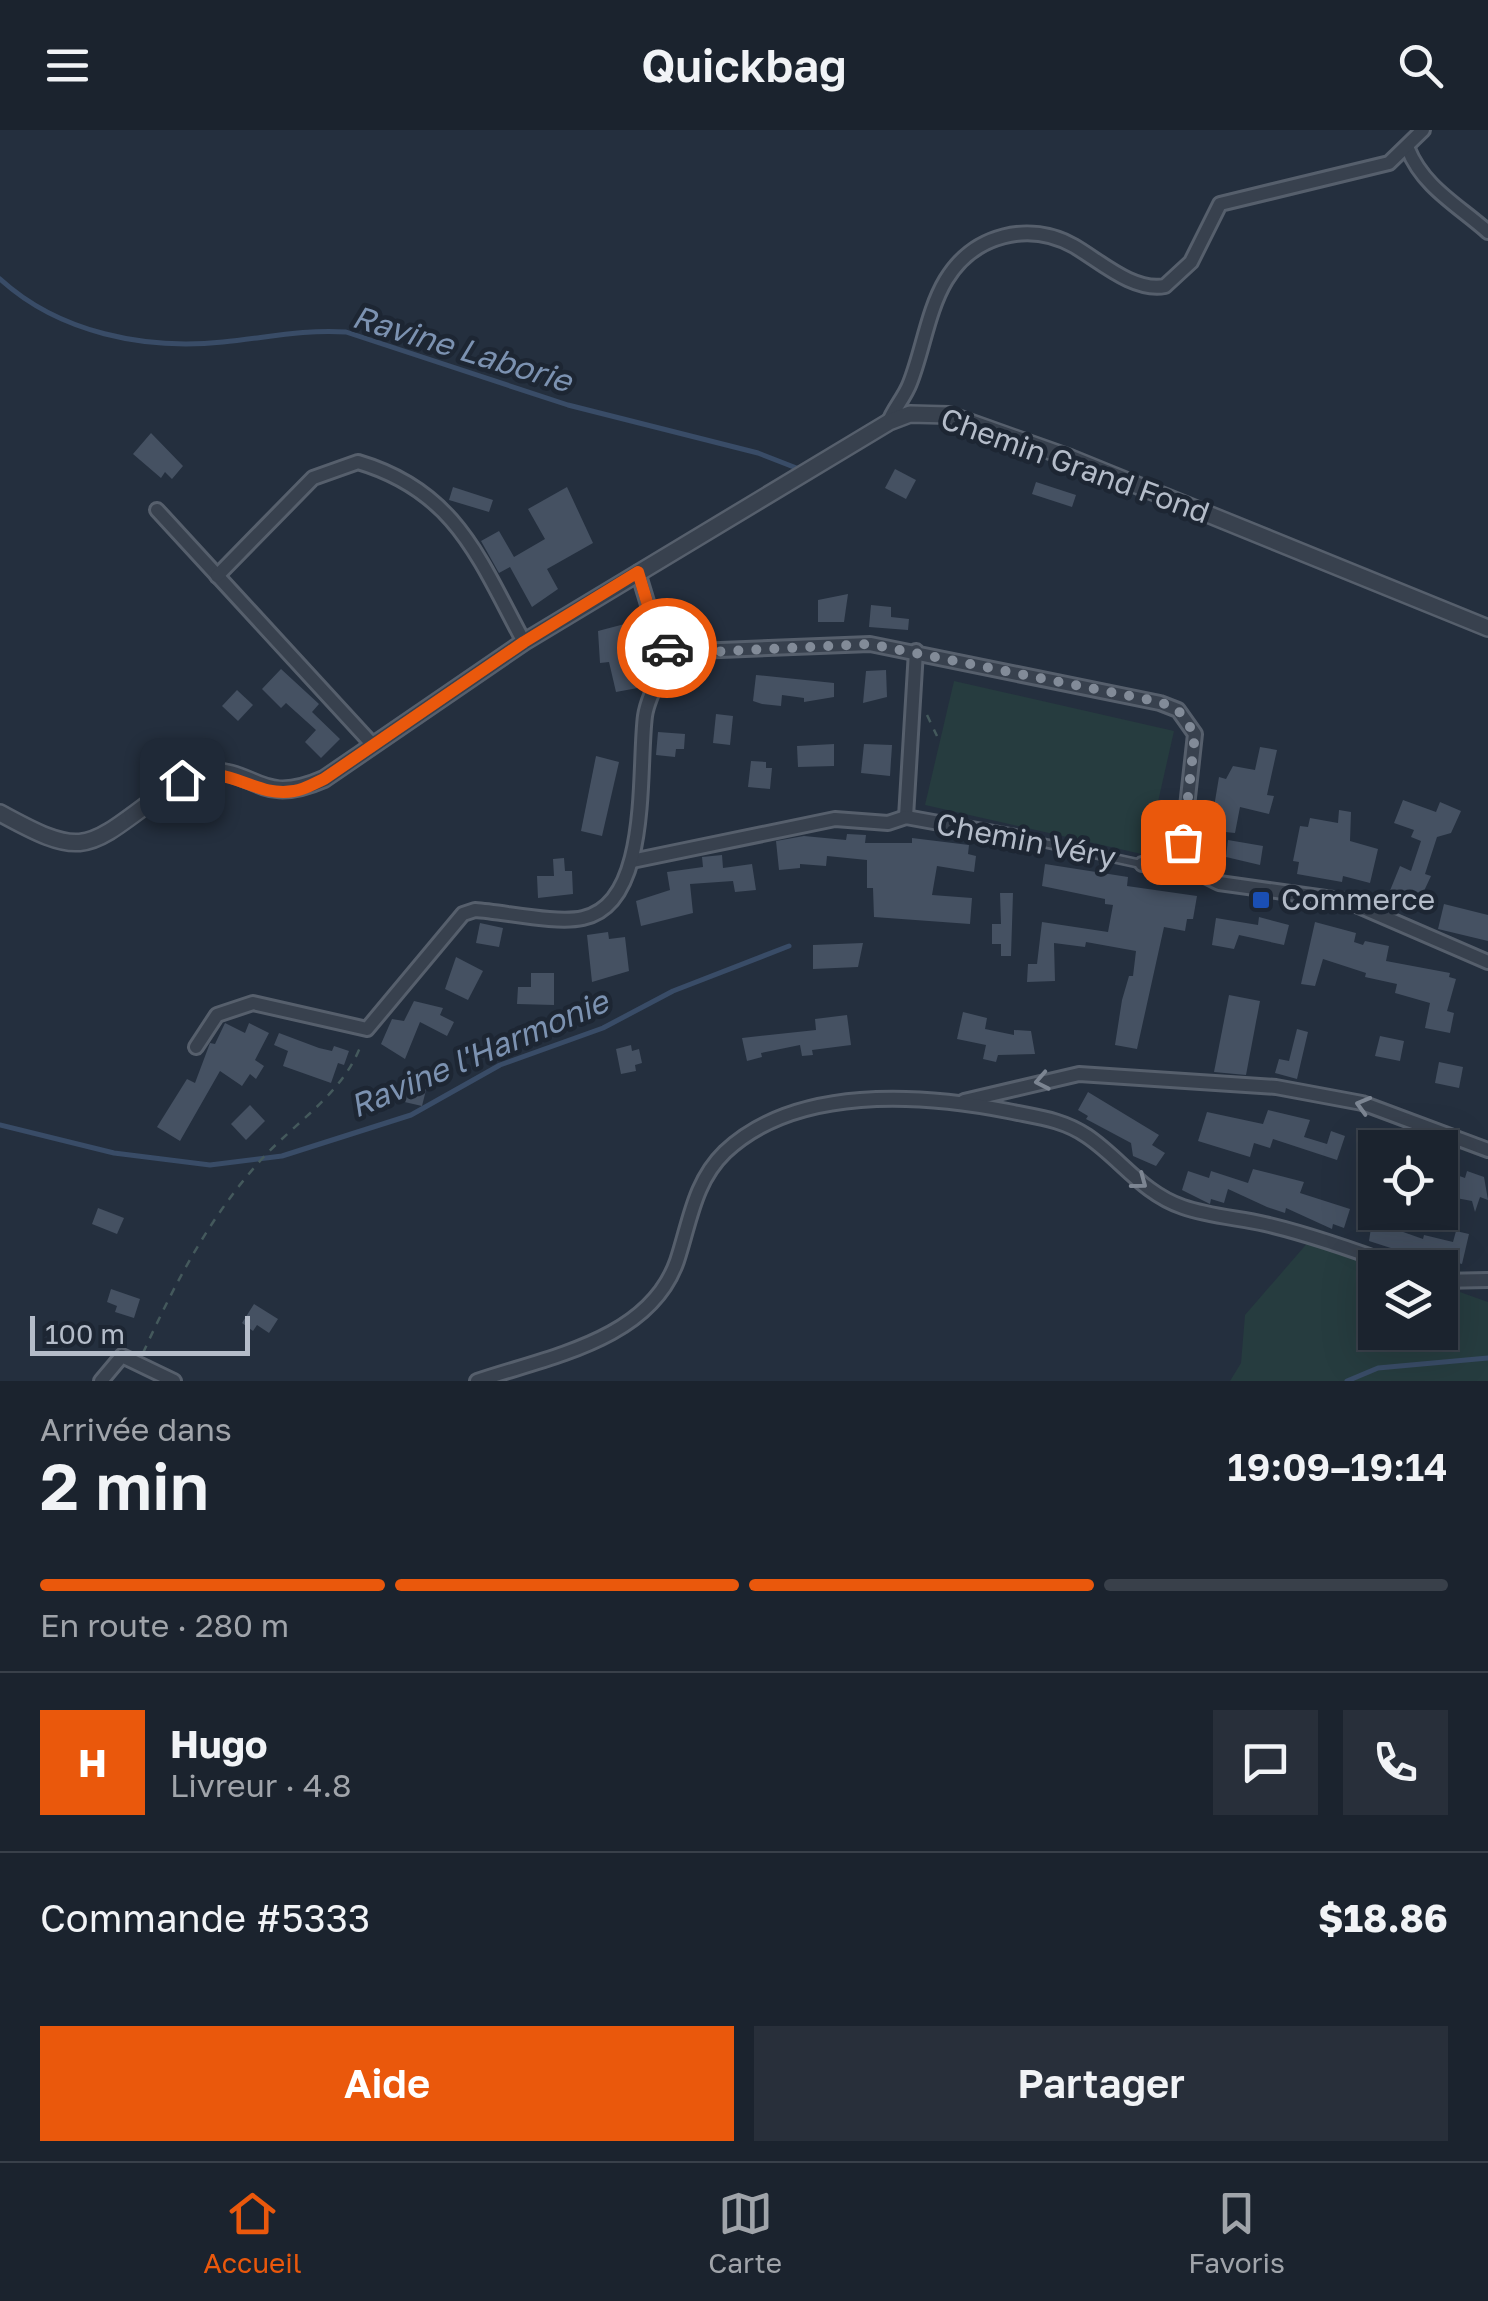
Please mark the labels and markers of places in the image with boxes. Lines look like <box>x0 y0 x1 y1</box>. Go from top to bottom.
pin <box>140 738 225 823</box>
pin <box>1141 800 1226 885</box>
place label: Commerce <box>1281 881 1435 917</box>
marker: Commerce <box>1250 889 1272 911</box>

